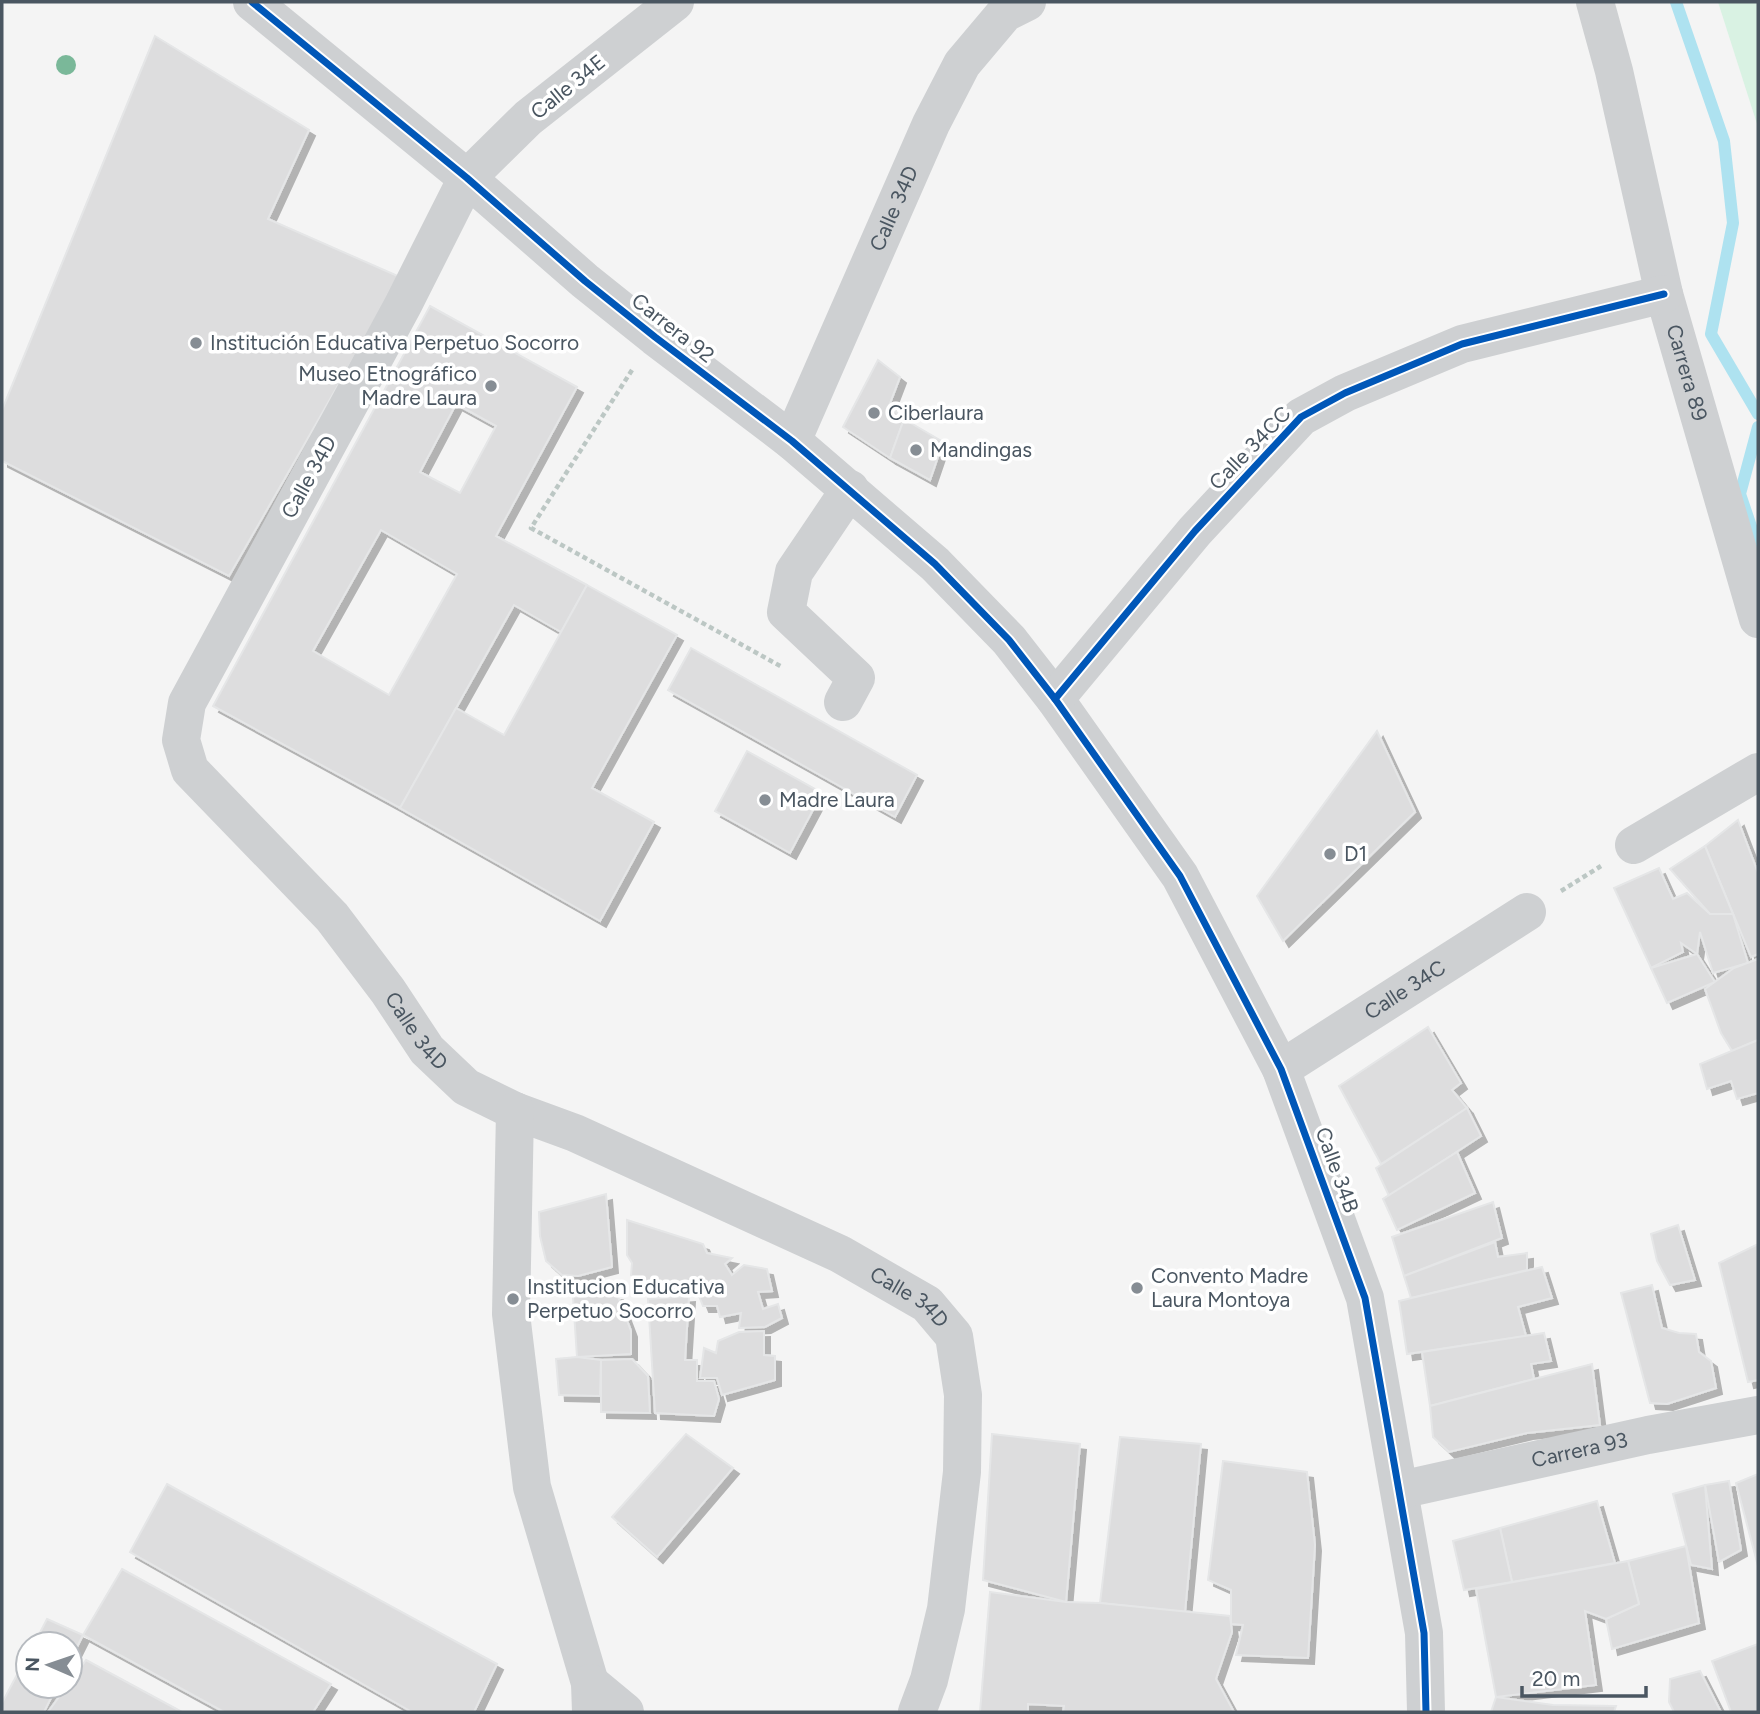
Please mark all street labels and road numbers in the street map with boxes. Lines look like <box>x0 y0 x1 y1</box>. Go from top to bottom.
street label: Calle 34E <box>525 49 610 124</box>
street label: Calle 34D <box>864 162 923 255</box>
street label: Carrera 92 <box>627 288 720 368</box>
street label: Carrera 89 <box>1661 321 1713 424</box>
street label: Calle 34CC <box>1204 401 1296 495</box>
street label: Calle 34D <box>276 431 341 522</box>
street label: Calle 34C <box>1359 954 1450 1025</box>
street label: Calle 34D <box>380 987 453 1075</box>
street label: Calle 34B <box>1310 1124 1364 1216</box>
street label: Calle 34D <box>866 1261 954 1332</box>
street label: Carrera 93 <box>1529 1427 1630 1472</box>

